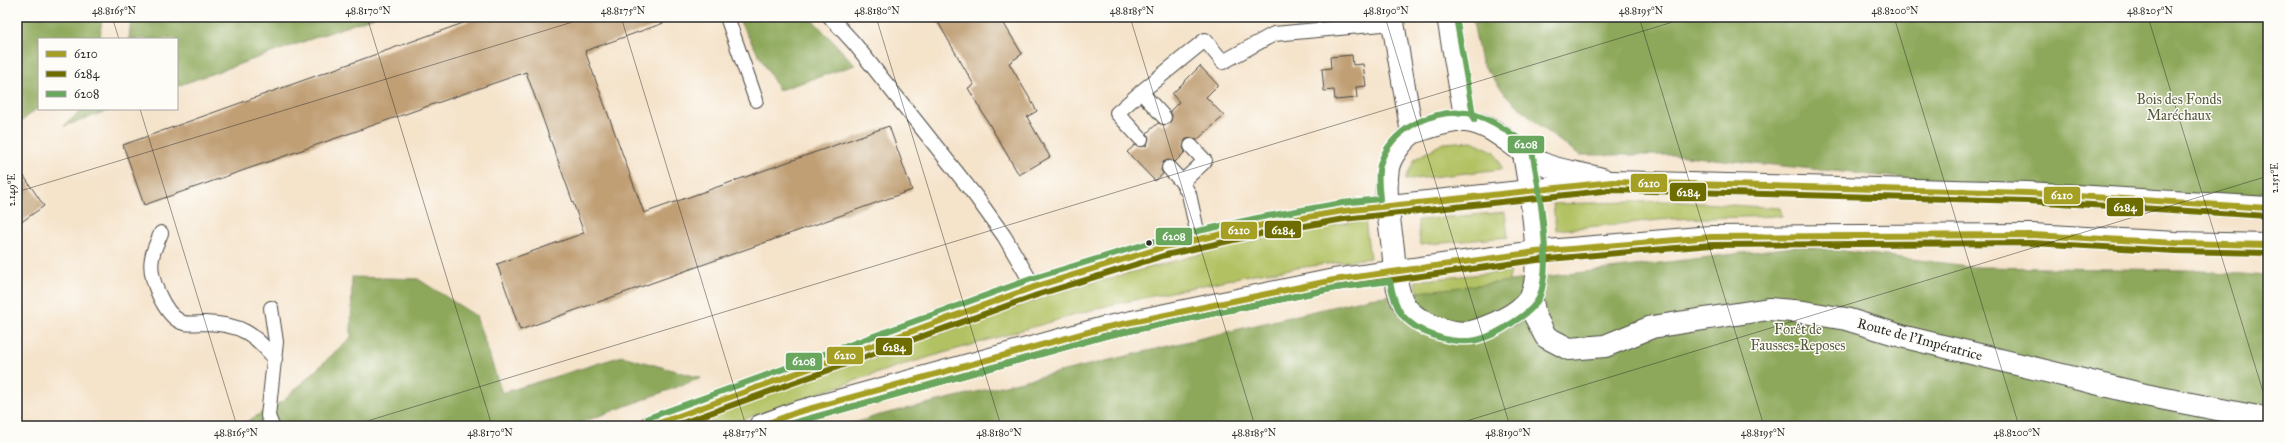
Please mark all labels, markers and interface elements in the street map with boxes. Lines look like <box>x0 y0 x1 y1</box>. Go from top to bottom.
text: 48.8165°N <box>92 5 137 17</box>
text: 48.8170°N <box>345 5 391 17</box>
text: 48.8175°N <box>601 5 646 17</box>
text: 48.8180°N <box>854 5 900 17</box>
text: 48.8185°N <box>1110 5 1155 17</box>
text: 48.8190°N <box>1363 5 1409 17</box>
text: 48.8195°N <box>1619 5 1664 17</box>
text: 48.8200°N <box>1872 5 1919 17</box>
text: 48.8205°N <box>2127 5 2173 17</box>
legend <box>38 38 178 110</box>
text: 6210 <box>74 47 98 61</box>
text: 6284 <box>74 67 99 81</box>
text: 6208 <box>74 87 99 101</box>
park label: Bois des Fonds Maréchaux <box>2136 91 2222 124</box>
line badge: 6208 <box>1507 135 1545 154</box>
text: 6208 <box>1514 138 1538 151</box>
text: 2.151°E <box>2269 163 2281 193</box>
line badge: 6210 <box>1630 173 1668 193</box>
text: 2.149°E <box>6 174 18 206</box>
text: 6210 <box>1638 177 1660 190</box>
line badge: 6284 <box>1669 182 1707 202</box>
text: 6284 <box>1676 186 1700 200</box>
line badge: 6210 <box>2043 186 2081 205</box>
text: 6210 <box>2051 189 2073 202</box>
line badge: 6284 <box>2106 197 2144 217</box>
text: 6284 <box>2113 201 2137 215</box>
line badge: 6284 <box>1264 220 1302 239</box>
line badge: 6210 <box>1220 221 1258 240</box>
text: 6210 <box>1228 224 1250 237</box>
text: 6284 <box>1271 224 1295 238</box>
line badge: 6208 <box>1155 227 1193 246</box>
text: 6208 <box>1162 230 1186 243</box>
unlabelled marker <box>1144 238 1154 248</box>
street label: Route de l'Impératrice <box>1855 315 1984 364</box>
park label: Forêt de Fausses-Reposes <box>1751 321 1845 354</box>
line badge: 6284 <box>875 337 913 356</box>
text: 6284 <box>882 341 906 355</box>
line badge: 6210 <box>826 346 864 365</box>
text: 6210 <box>834 349 856 362</box>
line badge: 6208 <box>785 352 823 371</box>
text: 6208 <box>792 355 816 368</box>
text: 48.8165°N <box>214 427 259 439</box>
text: 48.8170°N <box>467 427 513 439</box>
text: 48.8175°N <box>723 427 768 439</box>
text: 48.8180°N <box>976 427 1022 439</box>
text: 48.8185°N <box>1232 427 1277 439</box>
text: 48.8190°N <box>1485 427 1531 439</box>
text: 48.8195°N <box>1741 427 1786 439</box>
text: 48.8200°N <box>1994 427 2041 439</box>

